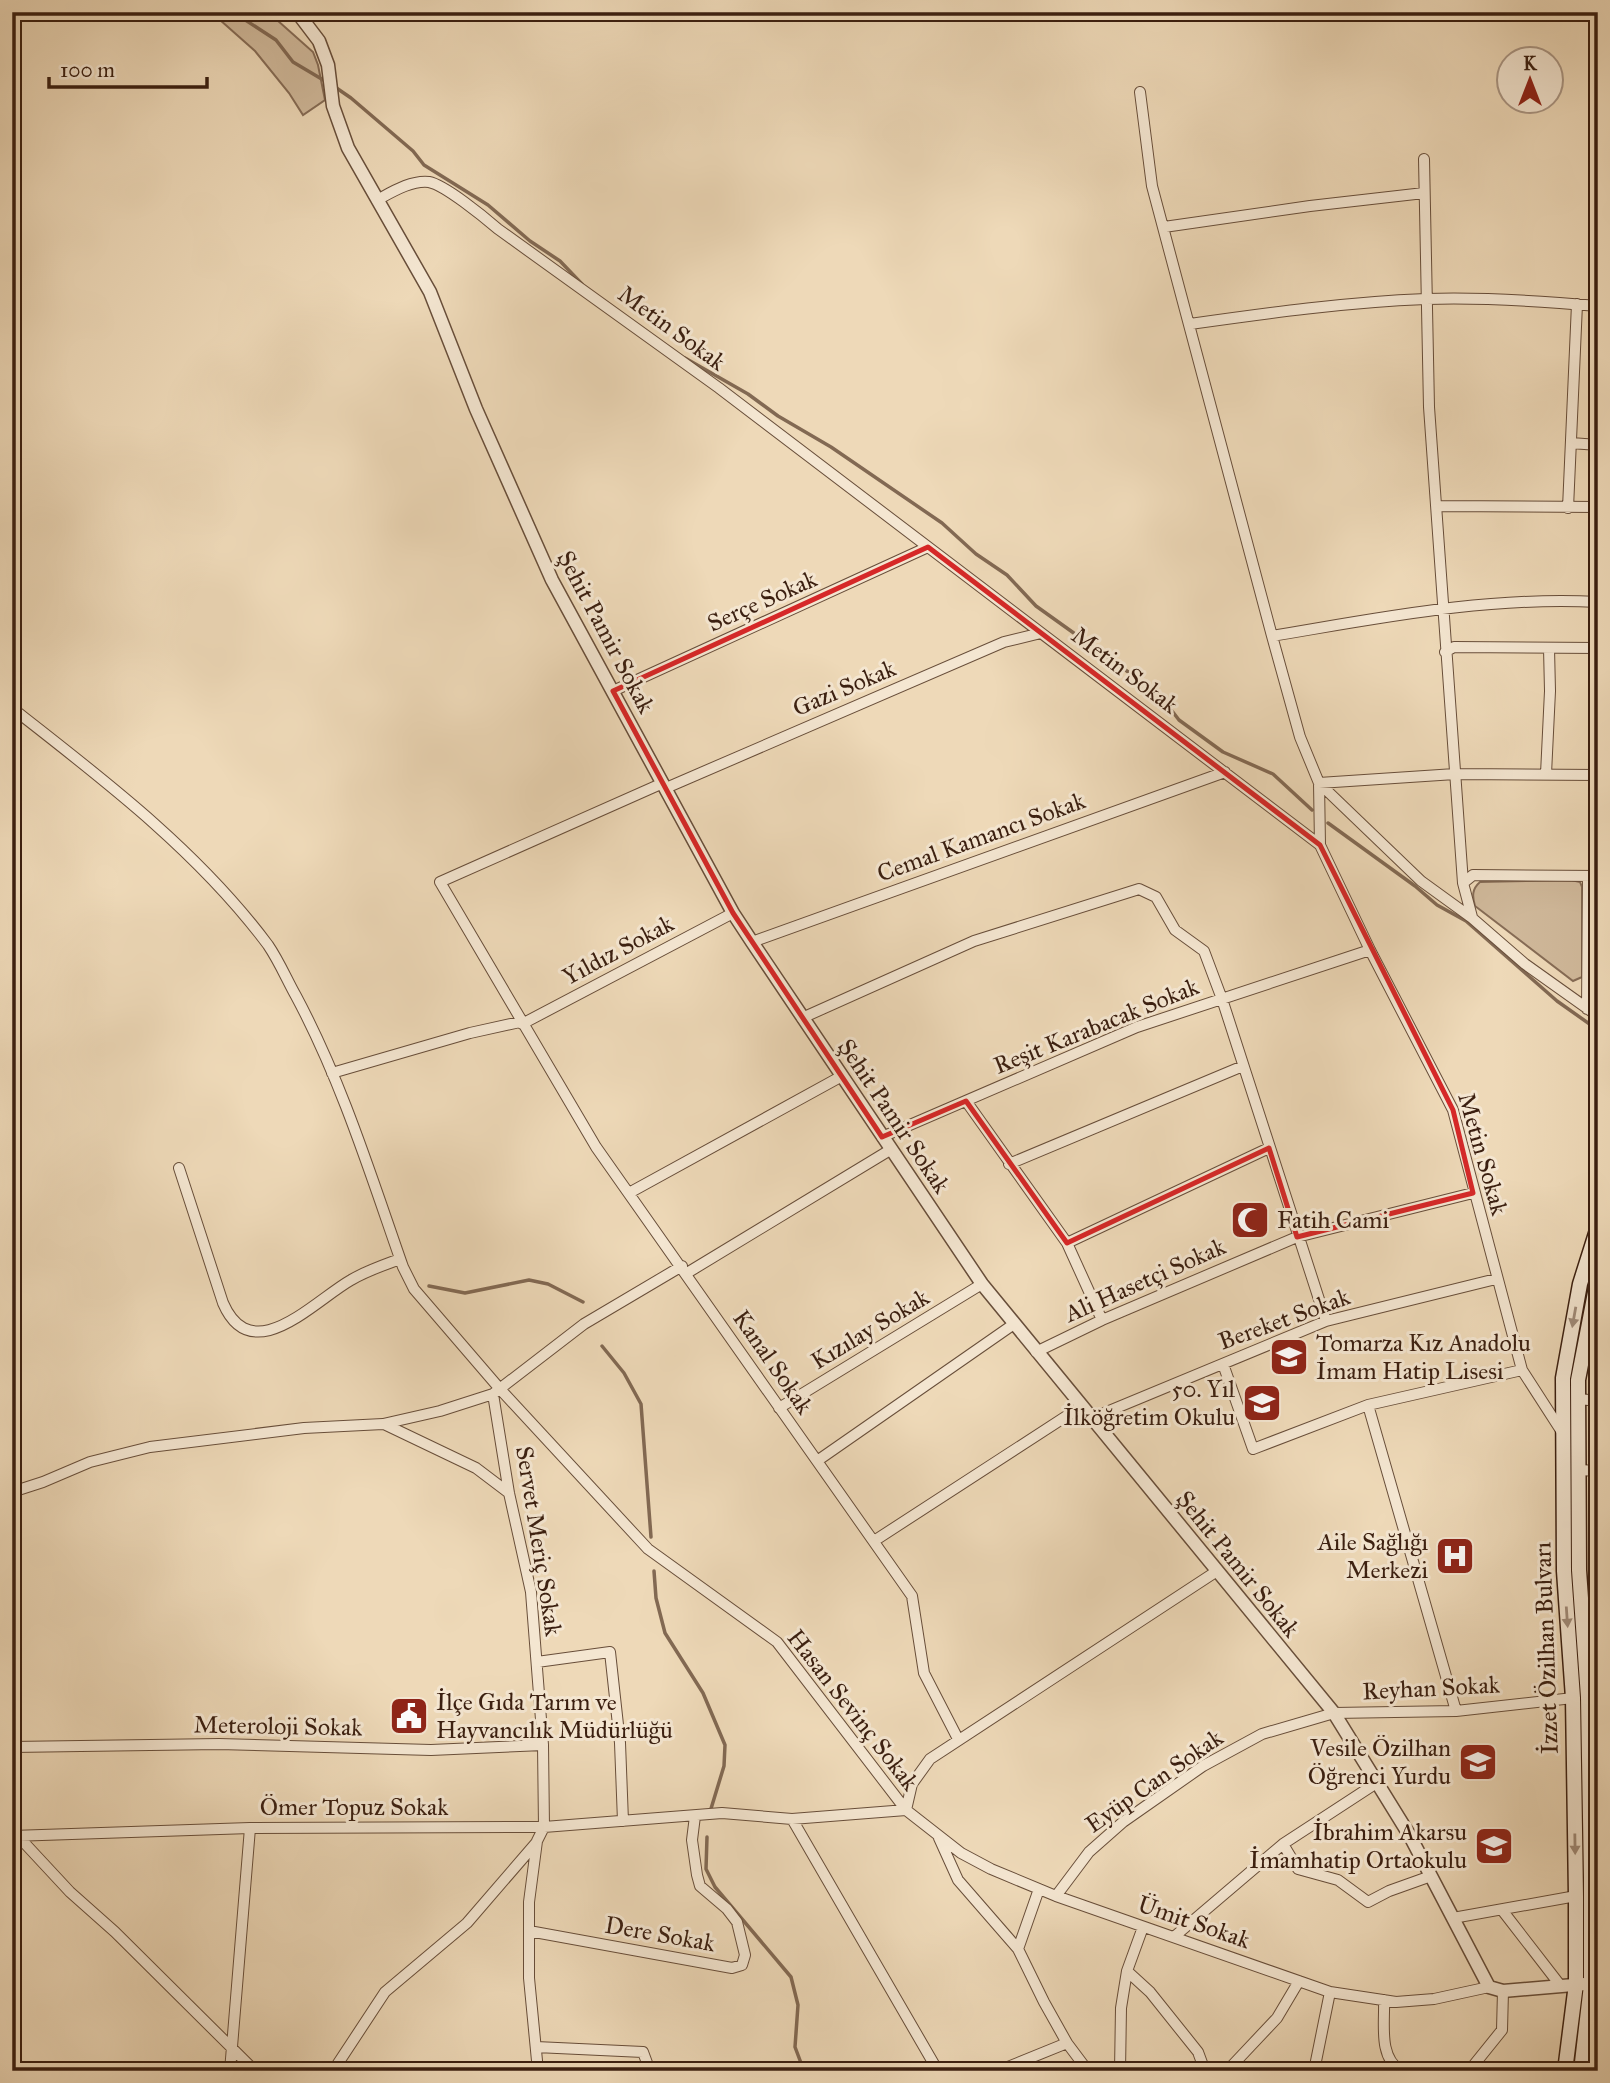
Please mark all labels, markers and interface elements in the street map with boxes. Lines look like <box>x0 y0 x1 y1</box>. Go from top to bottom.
scale bar <box>49 46 206 90</box>
north arrow <box>1494 46 1564 116</box>
text: K <box>1523 52 1538 75</box>
text: 100 m <box>60 57 115 83</box>
street label: Metin Sokak <box>612 279 733 378</box>
street label: Şehit Pamir Sokak <box>551 546 662 719</box>
street label: Serçe Sokak <box>703 563 822 638</box>
street label: Metin Sokak <box>1066 620 1185 720</box>
street label: Gazi Sokak <box>788 653 901 723</box>
street label: Cemal Kamancı Sokak <box>873 785 1090 889</box>
street label: Yıldız Sokak <box>557 908 679 992</box>
street label: Reşit Karabacak Sokak <box>989 971 1204 1081</box>
street label: Şehit Pamir Sokak <box>831 1033 957 1200</box>
street label: Metin Sokak <box>1451 1089 1515 1220</box>
mosque icon: Fatih Cami <box>1229 1199 1271 1241</box>
place label: Fatih Cami <box>1277 1205 1390 1235</box>
street label: Ali Hasetçi Sokak <box>1059 1231 1231 1329</box>
street label: Bereket Sokak <box>1214 1281 1355 1357</box>
street label: Kızılay Sokak <box>806 1282 935 1376</box>
street label: Kanal Sokak <box>726 1304 820 1421</box>
one-way arrow <box>1568 1306 1579 1328</box>
place label: Tomarza Kız Anadolu İmam Hatip Lisesi <box>1316 1328 1531 1386</box>
school or university icon: Tomarza Kız Anadolu İmam Hatip Lisesi <box>1268 1336 1310 1378</box>
place label: 50. Yıl İlköğretim Okulu <box>1063 1374 1236 1432</box>
school or university icon: 50. Yıl İlköğretim Okulu <box>1241 1382 1283 1424</box>
street label: Servet Meriç Sokak <box>509 1444 569 1639</box>
street label: Şehit Pamir Sokak <box>1170 1485 1307 1644</box>
place label: Aile Sağlığı Merkezi <box>1317 1527 1428 1585</box>
hospital icon: Aile Sağlığı Merkezi <box>1434 1535 1476 1577</box>
street label: İzzet Özilhan Bulvarı <box>1527 1541 1565 1755</box>
one-way arrow <box>1562 1606 1573 1628</box>
street label: Hasan Sevinç Sokak <box>781 1623 926 1797</box>
street label: Reyhan Sokak <box>1361 1669 1501 1707</box>
place label: İlçe Gıda Tarım ve Hayvancılık Müdürlüğü <box>436 1687 673 1745</box>
public building icon: İlçe Gıda Tarım ve Hayvancılık Müdürlüğü <box>388 1695 430 1737</box>
street label: Meteroloji Sokak <box>193 1710 363 1742</box>
street label: Eyüp Can Sokak <box>1079 1722 1229 1839</box>
place label: Vesile Özilhan Öğrenci Yurdu <box>1308 1733 1451 1791</box>
school or university icon: Vesile Özilhan Öğrenci Yurdu <box>1457 1741 1499 1783</box>
street label: Ömer Topuz Sokak <box>260 1792 449 1822</box>
place label: İbrahim Akarsu İmamhatip Ortaokulu <box>1249 1817 1467 1875</box>
school or university icon: İbrahim Akarsu İmamhatip Ortaokulu <box>1473 1825 1515 1867</box>
one-way arrow <box>1569 1833 1581 1855</box>
street label: Ümit Sokak <box>1134 1889 1255 1956</box>
street label: Dere Sokak <box>603 1910 718 1959</box>

